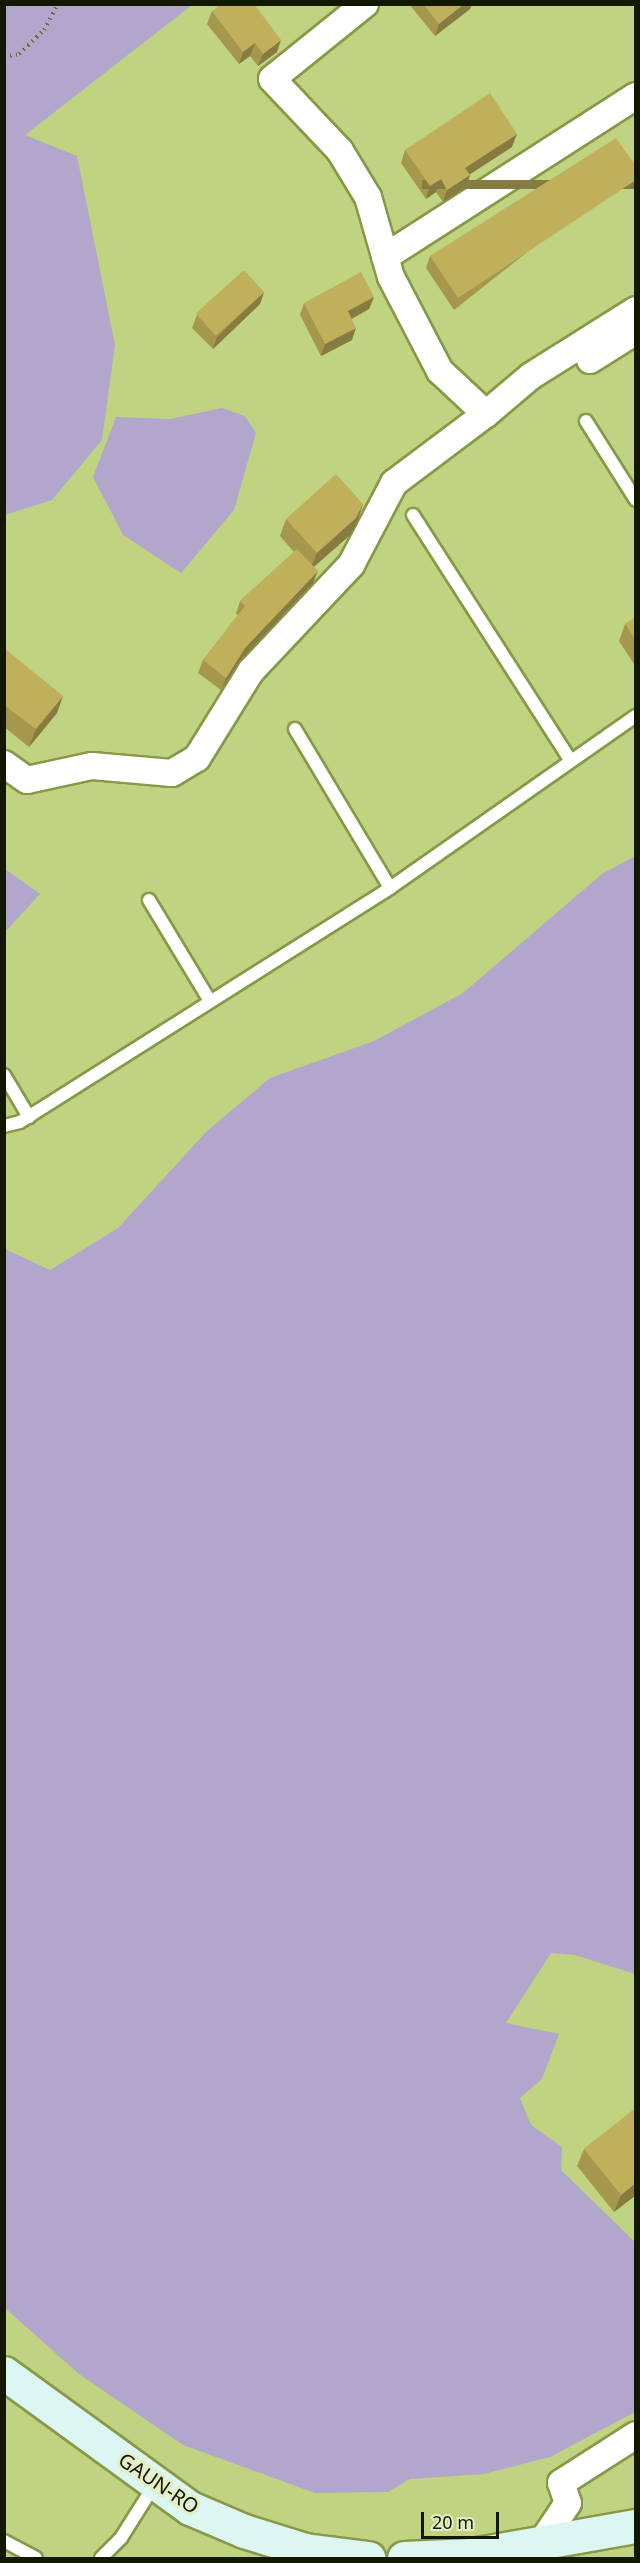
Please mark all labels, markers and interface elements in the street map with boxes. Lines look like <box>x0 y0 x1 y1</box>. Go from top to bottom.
street label: GAUN-RO <box>114 2447 204 2519</box>
scale bar <box>424 2500 502 2538</box>
text: 20 m <box>432 2510 474 2534</box>

